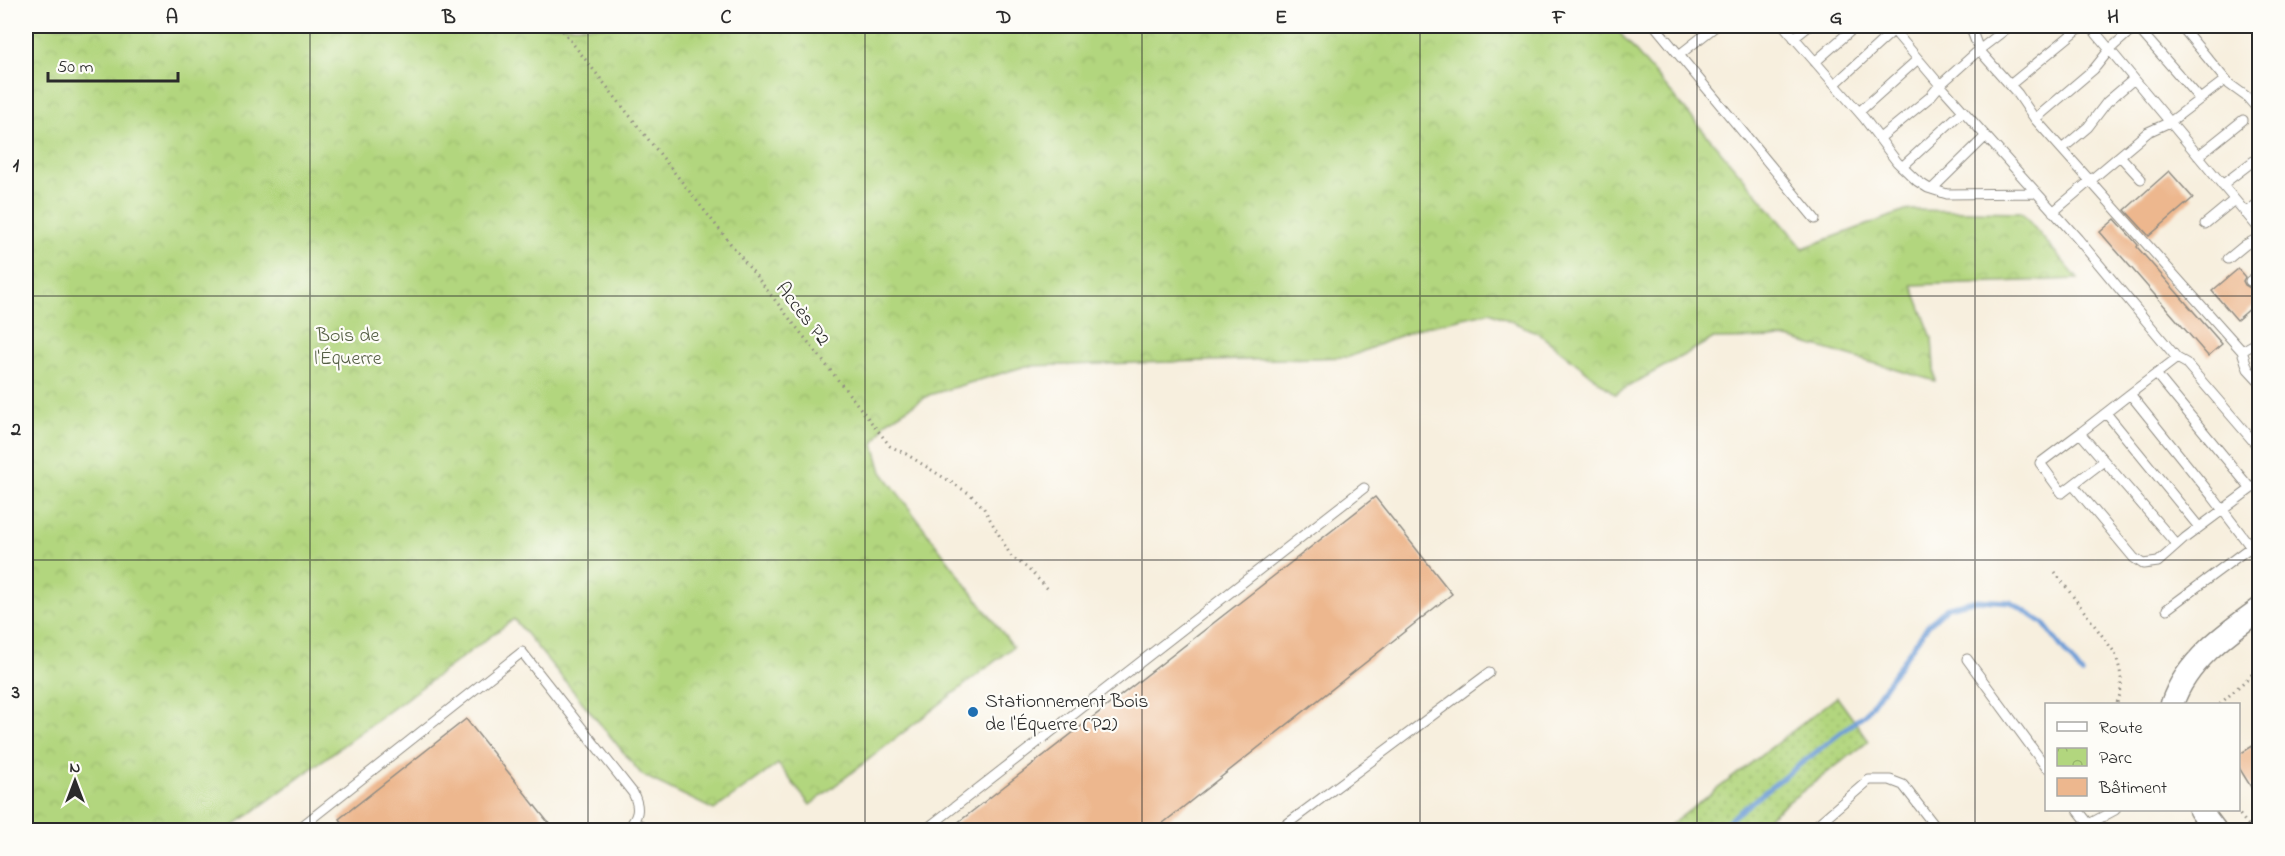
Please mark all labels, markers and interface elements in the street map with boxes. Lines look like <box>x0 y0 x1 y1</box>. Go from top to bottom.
text: A <box>166 4 178 33</box>
text: B <box>441 4 456 33</box>
text: C <box>721 4 732 33</box>
text: D <box>996 4 1011 33</box>
text: E <box>1275 4 1287 33</box>
text: F <box>1552 4 1566 33</box>
text: G <box>1830 4 1843 33</box>
text: H <box>2107 4 2119 33</box>
scale bar <box>48 45 178 83</box>
text: 50 m <box>57 55 94 81</box>
text: 1 <box>13 152 20 181</box>
street label: Accès P2 <box>768 276 836 353</box>
park label: Bois de l'Équerre <box>314 322 382 374</box>
text: 2 <box>10 416 21 445</box>
text: 3 <box>11 679 20 708</box>
place label: Stationnement Bois de l'Équerre (P2) <box>985 688 1148 740</box>
legend <box>2045 703 2240 811</box>
marker: Stationnement Bois de l'Équerre (P2) <box>966 705 980 719</box>
text: Route <box>2099 716 2144 742</box>
text: Parc <box>2099 746 2132 772</box>
north arrow <box>45 751 105 811</box>
text: N <box>70 756 81 780</box>
text: Bâtiment <box>2098 776 2167 802</box>

